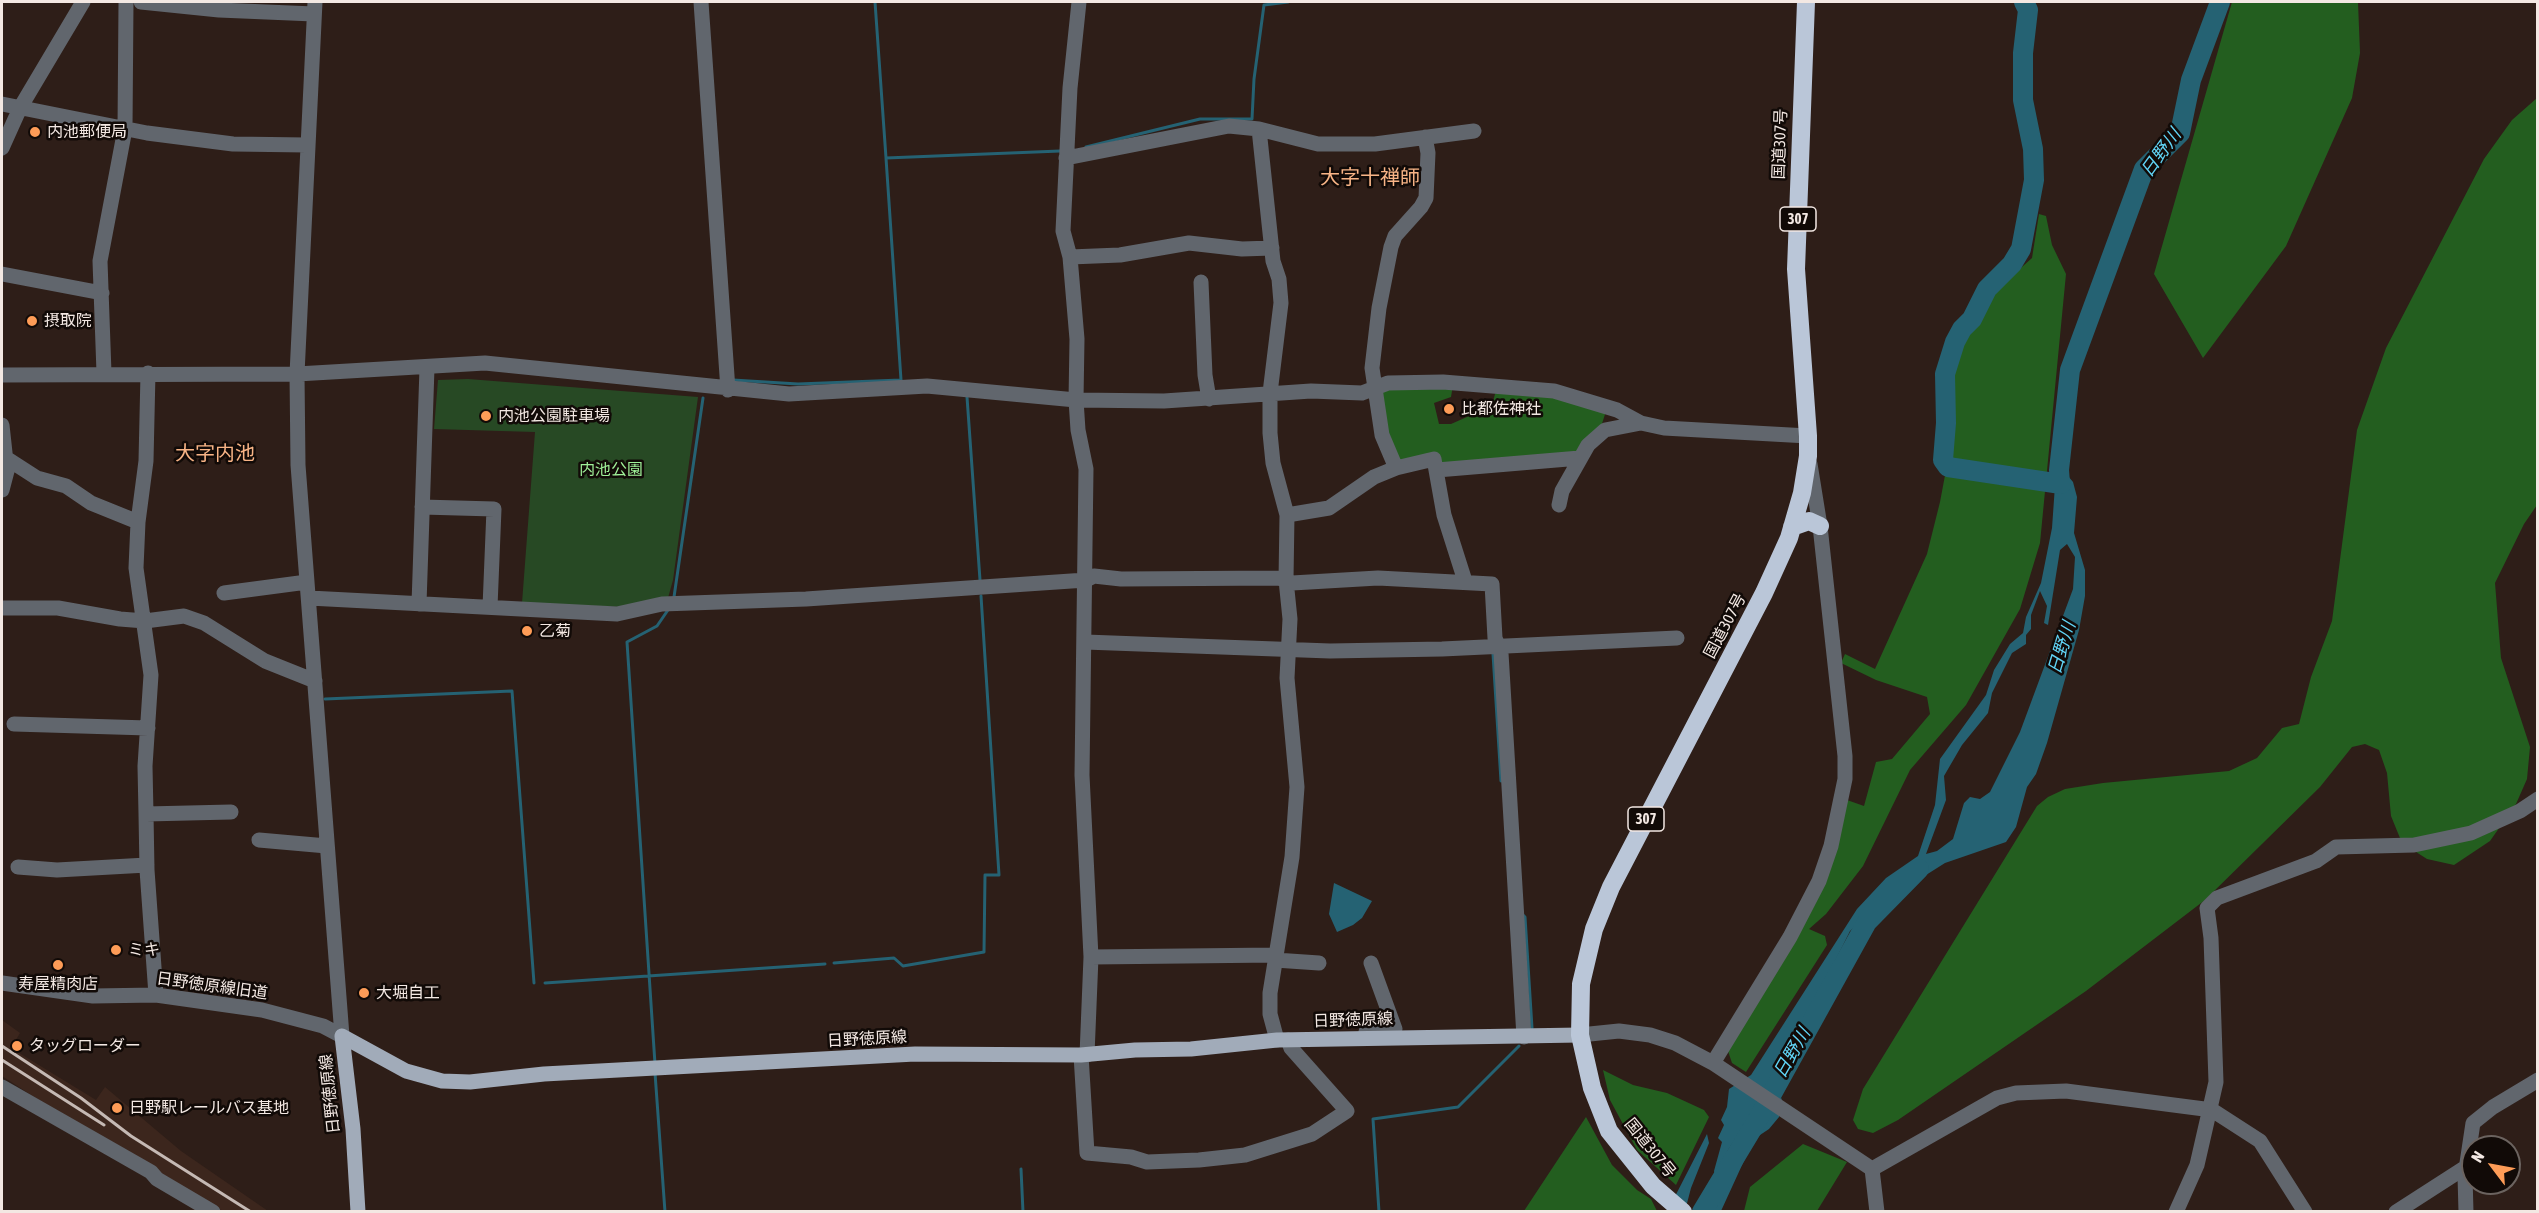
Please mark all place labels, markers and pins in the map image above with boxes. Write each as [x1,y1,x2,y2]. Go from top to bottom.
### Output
place label: 内池郵便局 [47,122,127,142]
marker: 内池郵便局 [28,125,42,139]
place label: 摂取院 [44,311,92,331]
marker: 摂取院 [25,314,39,328]
place label: 比都佐神社 [1461,399,1541,419]
marker: 比都佐神社 [1442,402,1456,416]
place label: 内池公園駐車場 [498,406,610,426]
marker: 内池公園駐車場 [479,409,493,423]
place label: 乙菊 [539,621,571,641]
marker: 乙菊 [520,624,534,638]
place label: ミキ [128,940,160,960]
marker: ミキ [109,943,123,957]
marker: 寿屋精肉店 [51,958,65,972]
place label: 寿屋精肉店 [18,974,98,994]
place label: 大堀自工 [376,983,440,1003]
marker: 大堀自工 [357,986,371,1000]
place label: タッグローダー [29,1036,141,1056]
marker: タッグローダー [10,1039,24,1053]
place label: 日野駅レールバス基地 [129,1098,289,1118]
marker: 日野駅レールバス基地 [110,1101,124,1115]

